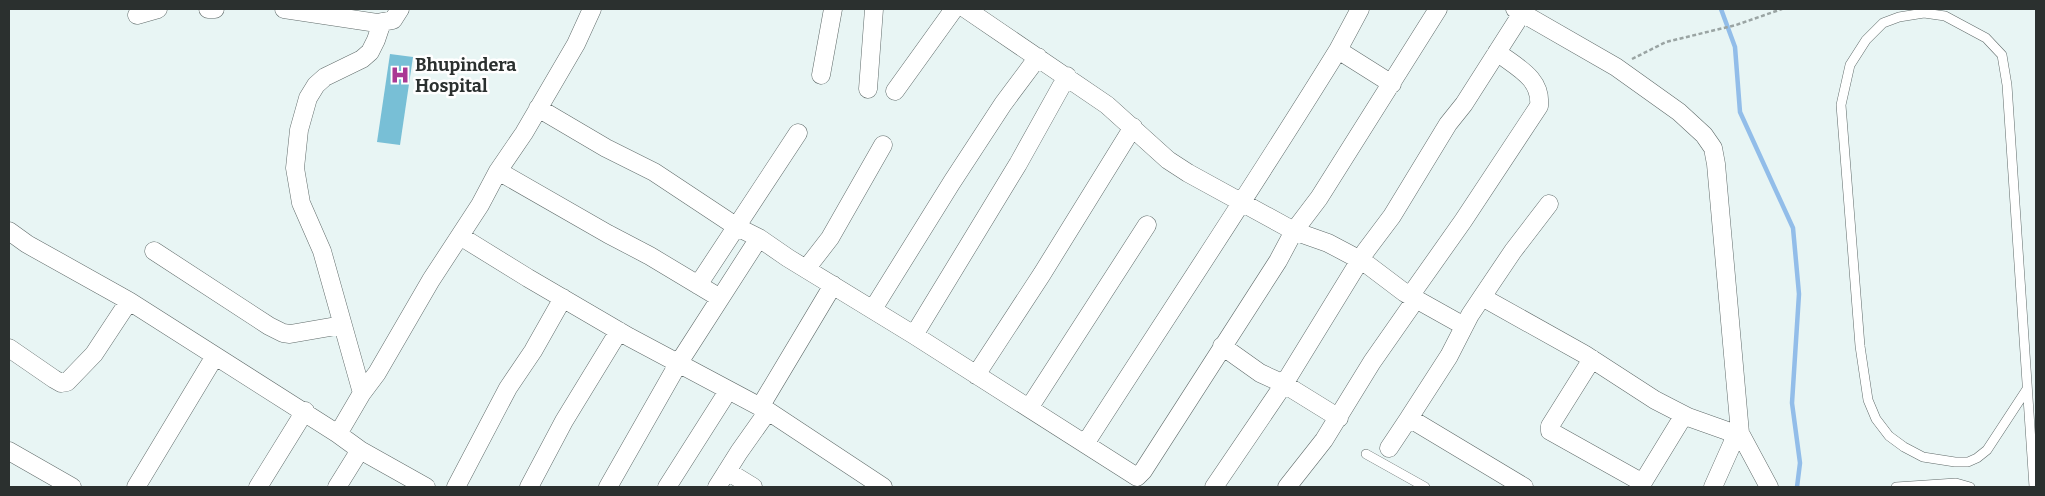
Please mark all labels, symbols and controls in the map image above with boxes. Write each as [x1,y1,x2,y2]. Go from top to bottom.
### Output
place label: Bhupindera Hospital [415,54,516,97]
hospital icon: Bhupindera Hospital [389,64,411,86]

